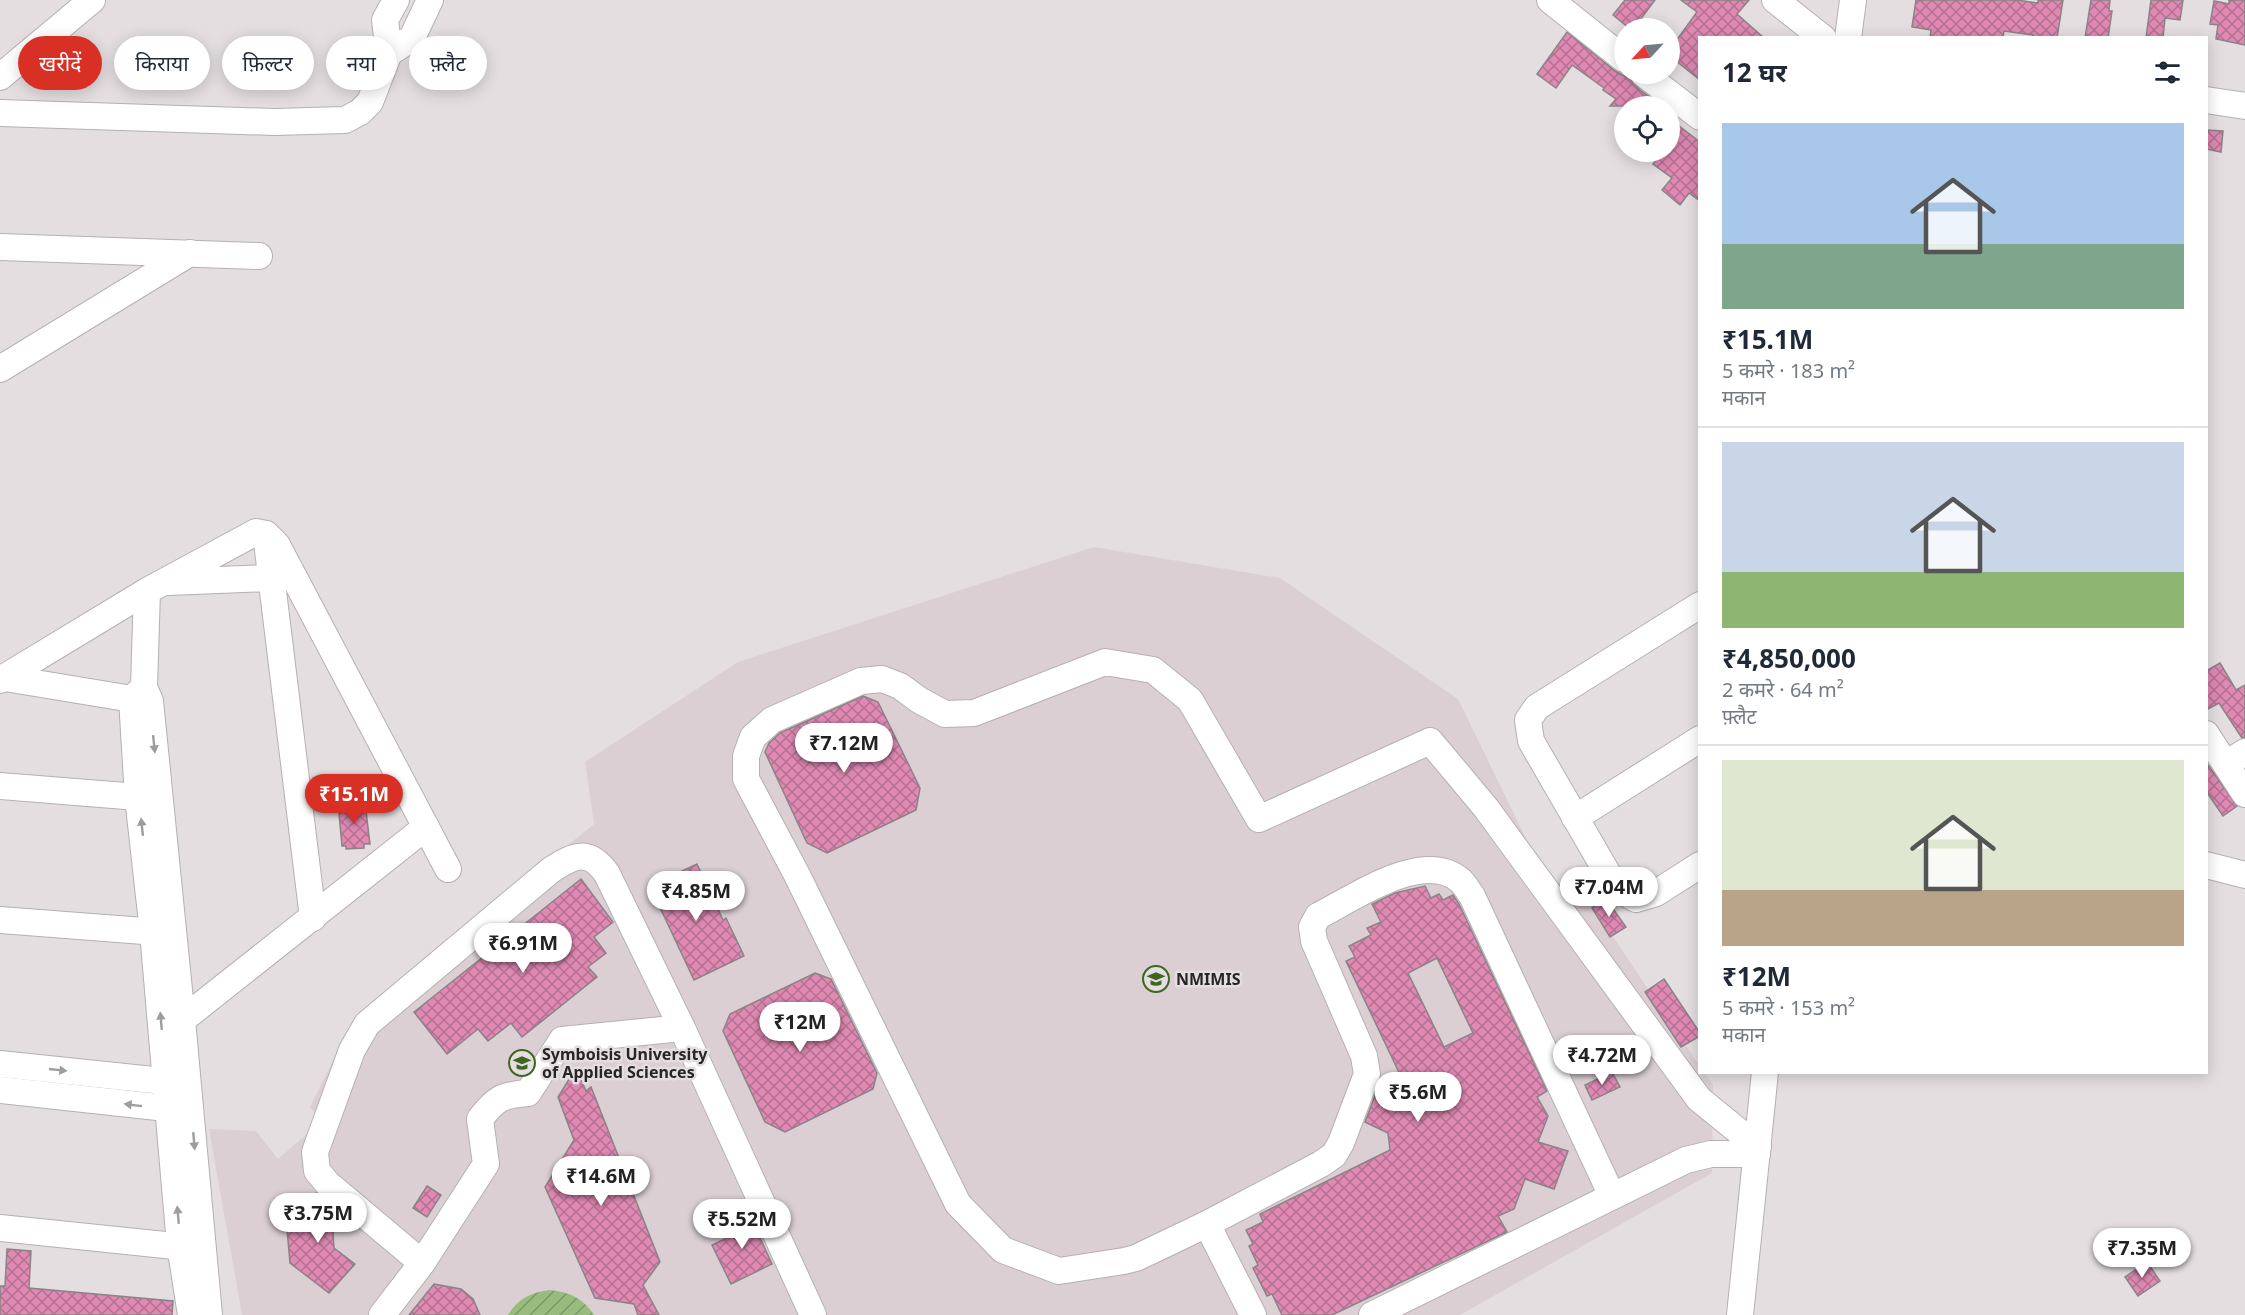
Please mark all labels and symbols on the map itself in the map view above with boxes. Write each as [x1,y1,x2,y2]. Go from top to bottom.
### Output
north arrow [1614,18,1680,84]
pin: ₹7.12M [795,723,893,774]
one-way arrow [149,734,159,753]
pin: ₹15.1M [305,774,403,825]
one-way arrow [137,818,146,837]
pin: ₹7.04M [1560,867,1658,918]
pin: ₹4.85M [647,871,745,922]
pin: ₹6.91M [474,923,572,974]
school or university icon: NMIMIS [1141,964,1171,994]
place label: NMIMIS [1176,968,1241,990]
pin: ₹12M [764,1002,836,1053]
one-way arrow [156,1012,166,1031]
pin: ₹4.72M [1553,1035,1651,1086]
place label: Symboisis University of Applied Sciences [542,1043,708,1083]
school or university icon: Symboisis University of Applied Sciences [507,1048,537,1078]
one-way arrow [49,1065,68,1075]
pin: ₹5.6M [1376,1072,1460,1123]
one-way arrow [123,1101,142,1110]
one-way arrow [189,1131,199,1150]
pin: ₹14.6M [552,1156,650,1207]
pin: ₹3.75M [269,1193,367,1244]
pin: ₹5.52M [693,1199,791,1250]
one-way arrow [173,1206,182,1225]
pin: ₹7.35M [2093,1228,2191,1279]

